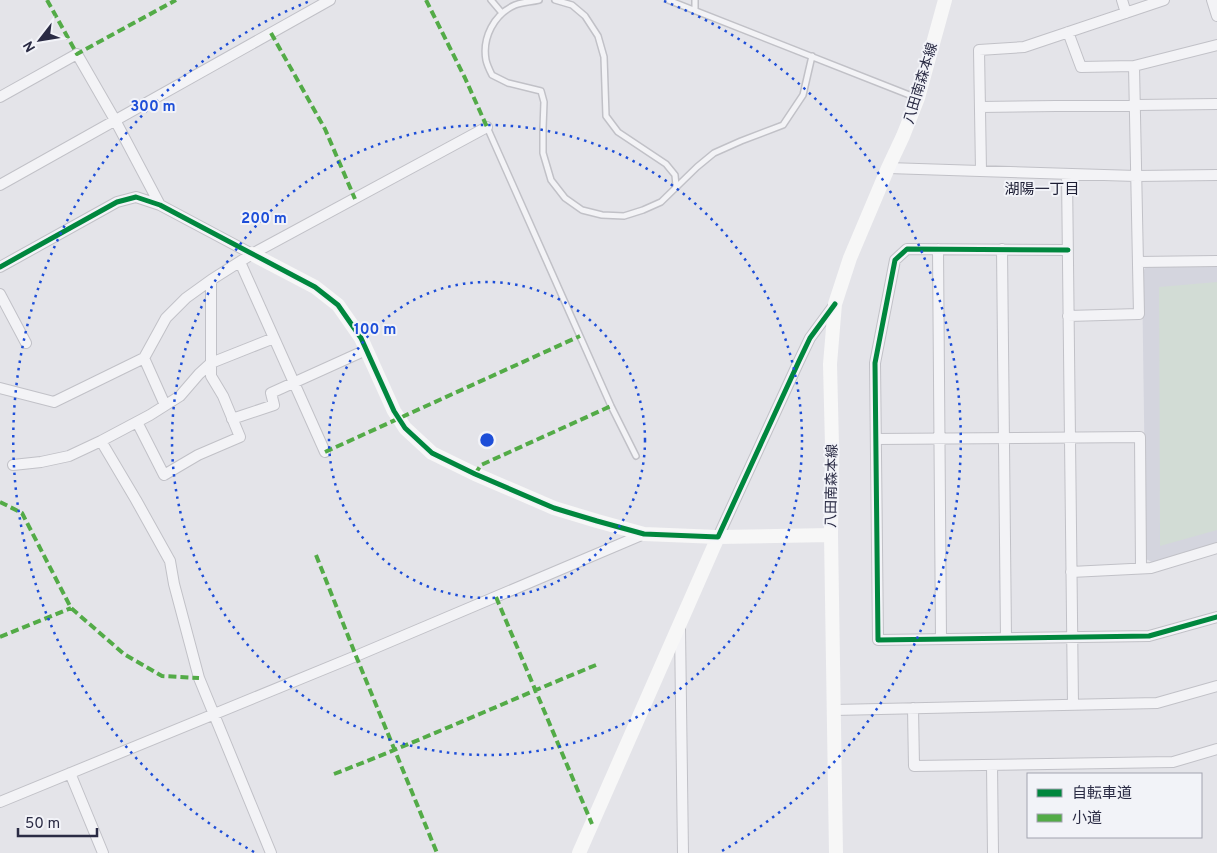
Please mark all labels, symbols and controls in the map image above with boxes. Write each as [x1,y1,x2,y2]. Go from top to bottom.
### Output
north arrow [15,15,65,65]
text: N [20,37,40,55]
street label: 八田南森本線 [901,41,942,126]
text: 300 m [130,98,176,117]
district label: 湖陽一丁目 [1004,181,1080,200]
text: 200 m [241,210,287,229]
text: 100 m [354,321,396,340]
centre of rings [478,431,496,449]
street label: 八田南森本線 [823,444,842,528]
legend [1027,773,1202,838]
text: 自転車道 [1072,785,1132,804]
scale bar [18,806,96,838]
text: 小道 [1072,810,1102,829]
text: 50 m [25,815,60,834]

